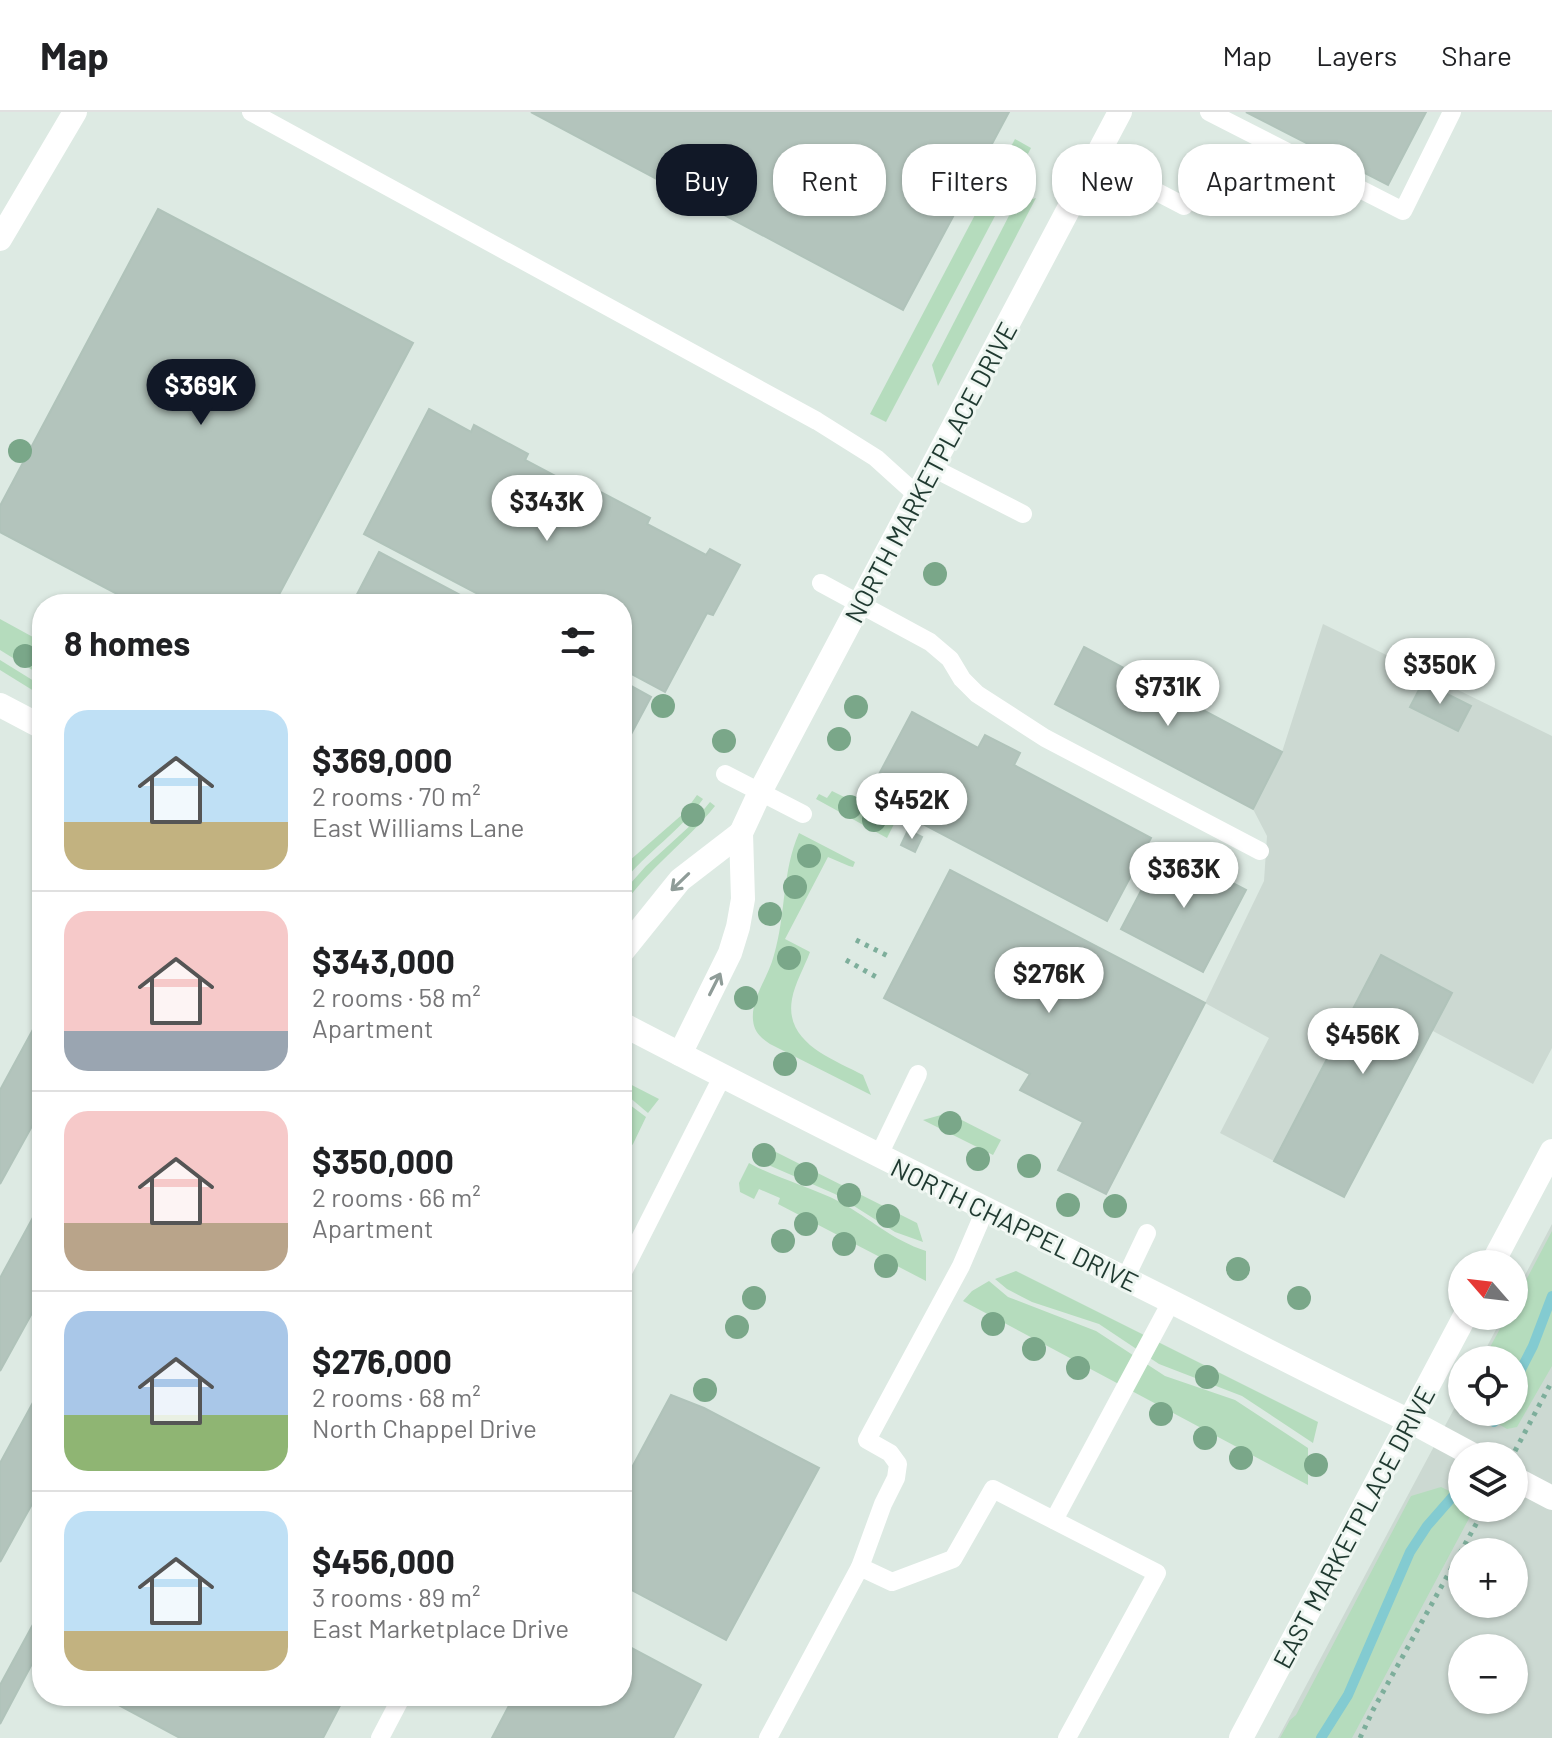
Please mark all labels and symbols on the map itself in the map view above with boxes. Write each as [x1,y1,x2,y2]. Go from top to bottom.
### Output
street label: NORTH MARKETPLACE DRIVE [837,316,1023,628]
pin: $369K [145,359,257,427]
pin: $343K [491,475,603,543]
pin: $350K [1384,638,1496,706]
pin: $731K [1112,660,1224,728]
pin: $452K [856,773,968,841]
pin: $363K [1128,842,1240,910]
one-way arrow [670,872,690,891]
pin: $276K [993,947,1105,1015]
one-way arrow [708,973,723,997]
pin: $456K [1307,1008,1419,1076]
street label: NORTH CHAPPEL DRIVE [886,1151,1144,1297]
north arrow [1448,1250,1528,1330]
street label: EAST MARKETPLACE DRIVE [1265,1381,1441,1673]

